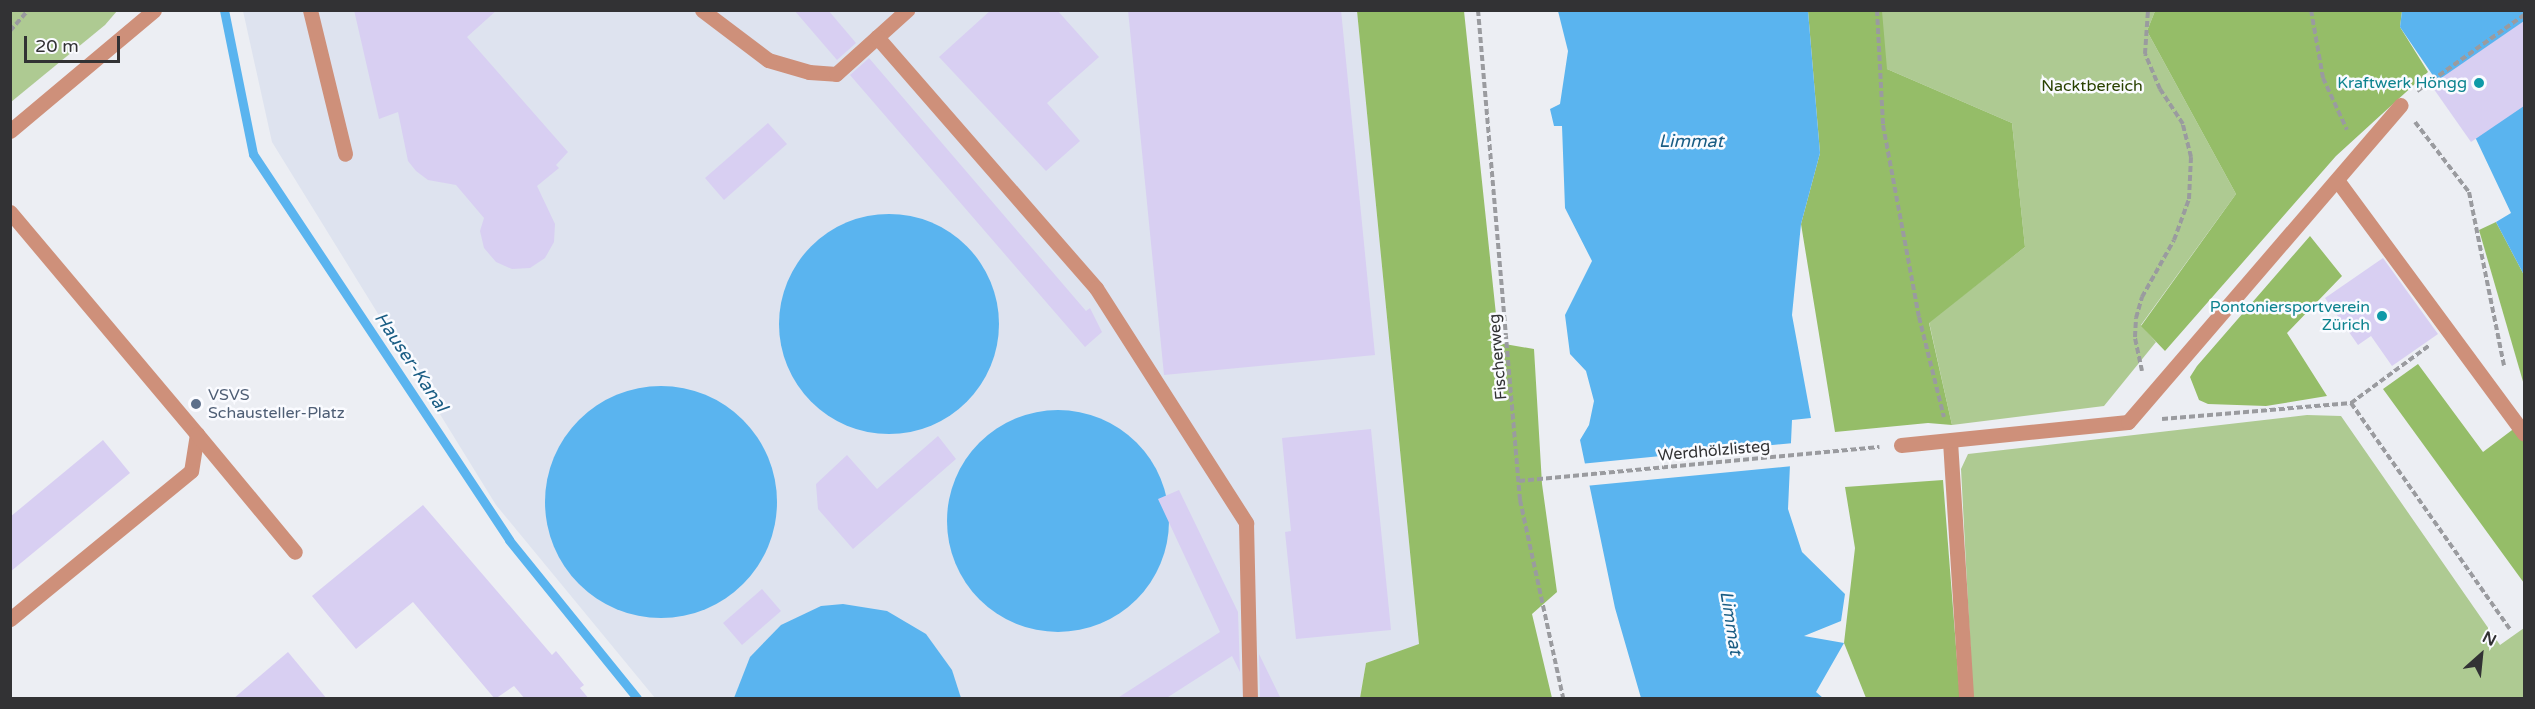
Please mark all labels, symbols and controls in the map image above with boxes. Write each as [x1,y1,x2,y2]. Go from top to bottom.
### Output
scale bar [27,24,123,62]
text: 20 m [35,35,79,57]
place label: Kraftwerk Höngg [2337,73,2467,93]
park label: Nacktbereich [2041,76,2143,96]
marker: Kraftwerk Höngg [2472,76,2486,90]
water label: Limmat [1659,130,1723,152]
place label: Pontoniersportverein Zürich [2210,297,2370,335]
water label: Hauser-Kanal [370,308,452,416]
marker: Pontoniersportverein Zürich [2375,309,2389,323]
street label: Fischerweg [1485,313,1511,401]
place label: VSVS Schausteller-Platz [208,385,345,423]
marker: VSVS Schausteller-Platz [189,397,203,411]
street label: Werdhölzlisteg [1657,437,1771,465]
water label: Limmat [1715,589,1747,657]
north arrow [2451,625,2511,685]
text: N [2479,627,2499,651]

